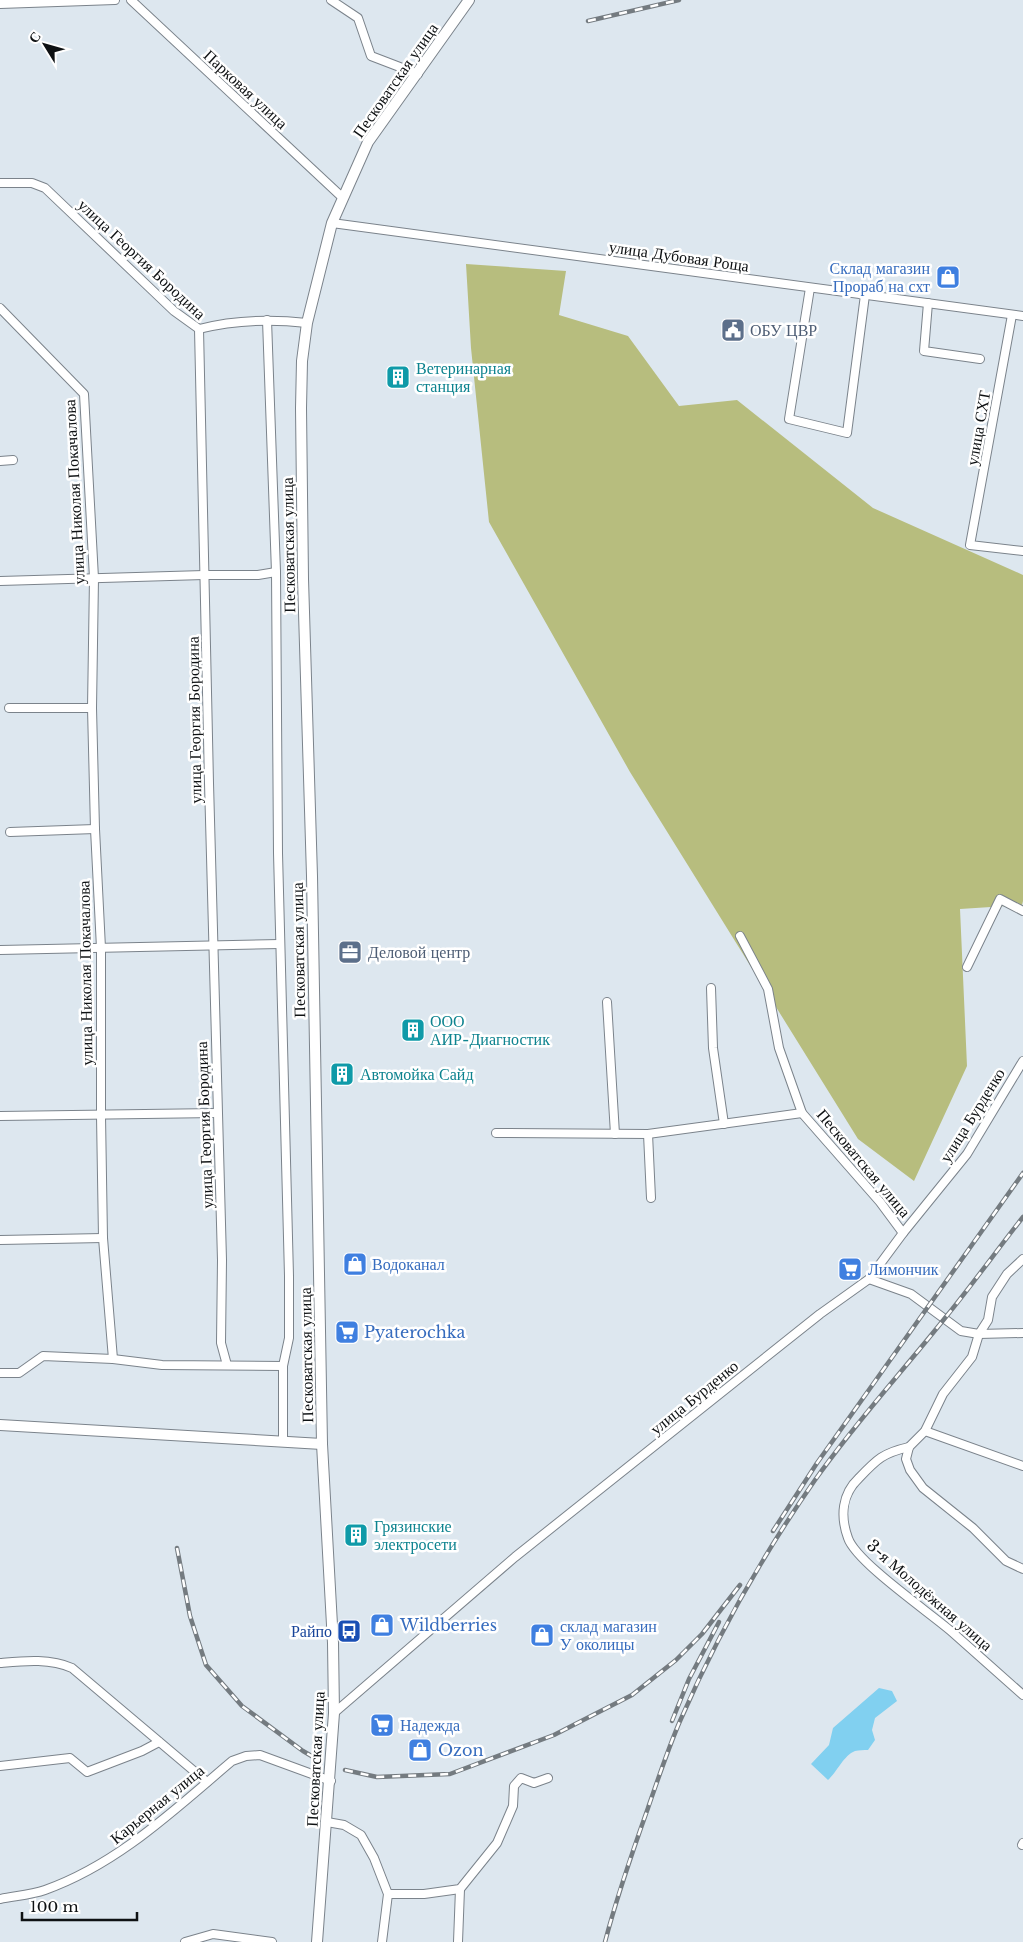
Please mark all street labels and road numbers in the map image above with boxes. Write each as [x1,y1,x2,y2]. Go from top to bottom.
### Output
street label: Песковатская улица [348,19,442,141]
street label: Парковая улица [200,45,292,133]
street label: улица Георгия Бородина [74,195,210,323]
street label: улица Дубовая Роща [608,236,750,276]
street label: улица СХТ [962,389,994,467]
street label: улица Николая Покачалова [59,399,89,585]
street label: Песковатская улица [277,477,299,613]
street label: улица Георгия Бородина [183,636,205,804]
street label: улица Николая Покачалова [73,880,97,1066]
street label: Песковатская улица [287,882,309,1018]
street label: улица Георгия Бородина [191,1041,217,1209]
street label: улица Бурденко [935,1064,1009,1166]
street label: Песковатская улица [813,1105,915,1221]
street label: Песковатская улица [295,1287,317,1423]
street label: улица Бурденко [646,1355,742,1439]
street label: 3-я Молодёжная улица [863,1535,997,1655]
street label: Песковатская улица [301,1691,329,1827]
street label: Карьерная улица [106,1760,208,1848]

